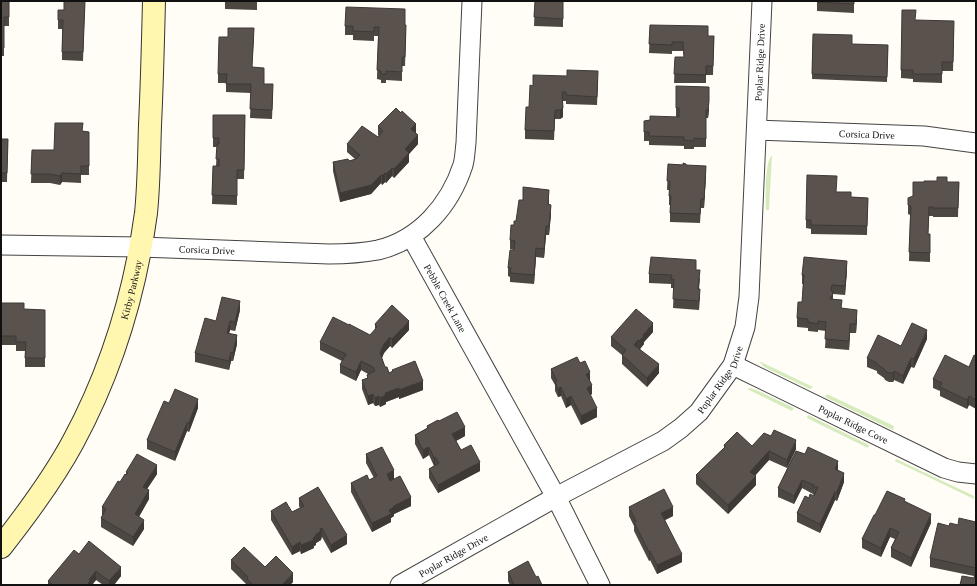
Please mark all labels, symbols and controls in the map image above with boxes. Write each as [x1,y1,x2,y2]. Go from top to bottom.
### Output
street label: Poplar Ridge Drive [752,23,767,102]
street label: Corsica Drive [839,127,896,140]
street label: Corsica Drive [179,243,236,256]
street label: Kirby Parkway [118,259,143,321]
street label: Pebble Creek Lane [422,262,469,335]
street label: Poplar Ridge Drive [694,344,744,415]
street label: Poplar Ridge Cove [817,402,891,446]
street label: Poplar Ridge Drive [417,531,490,579]

